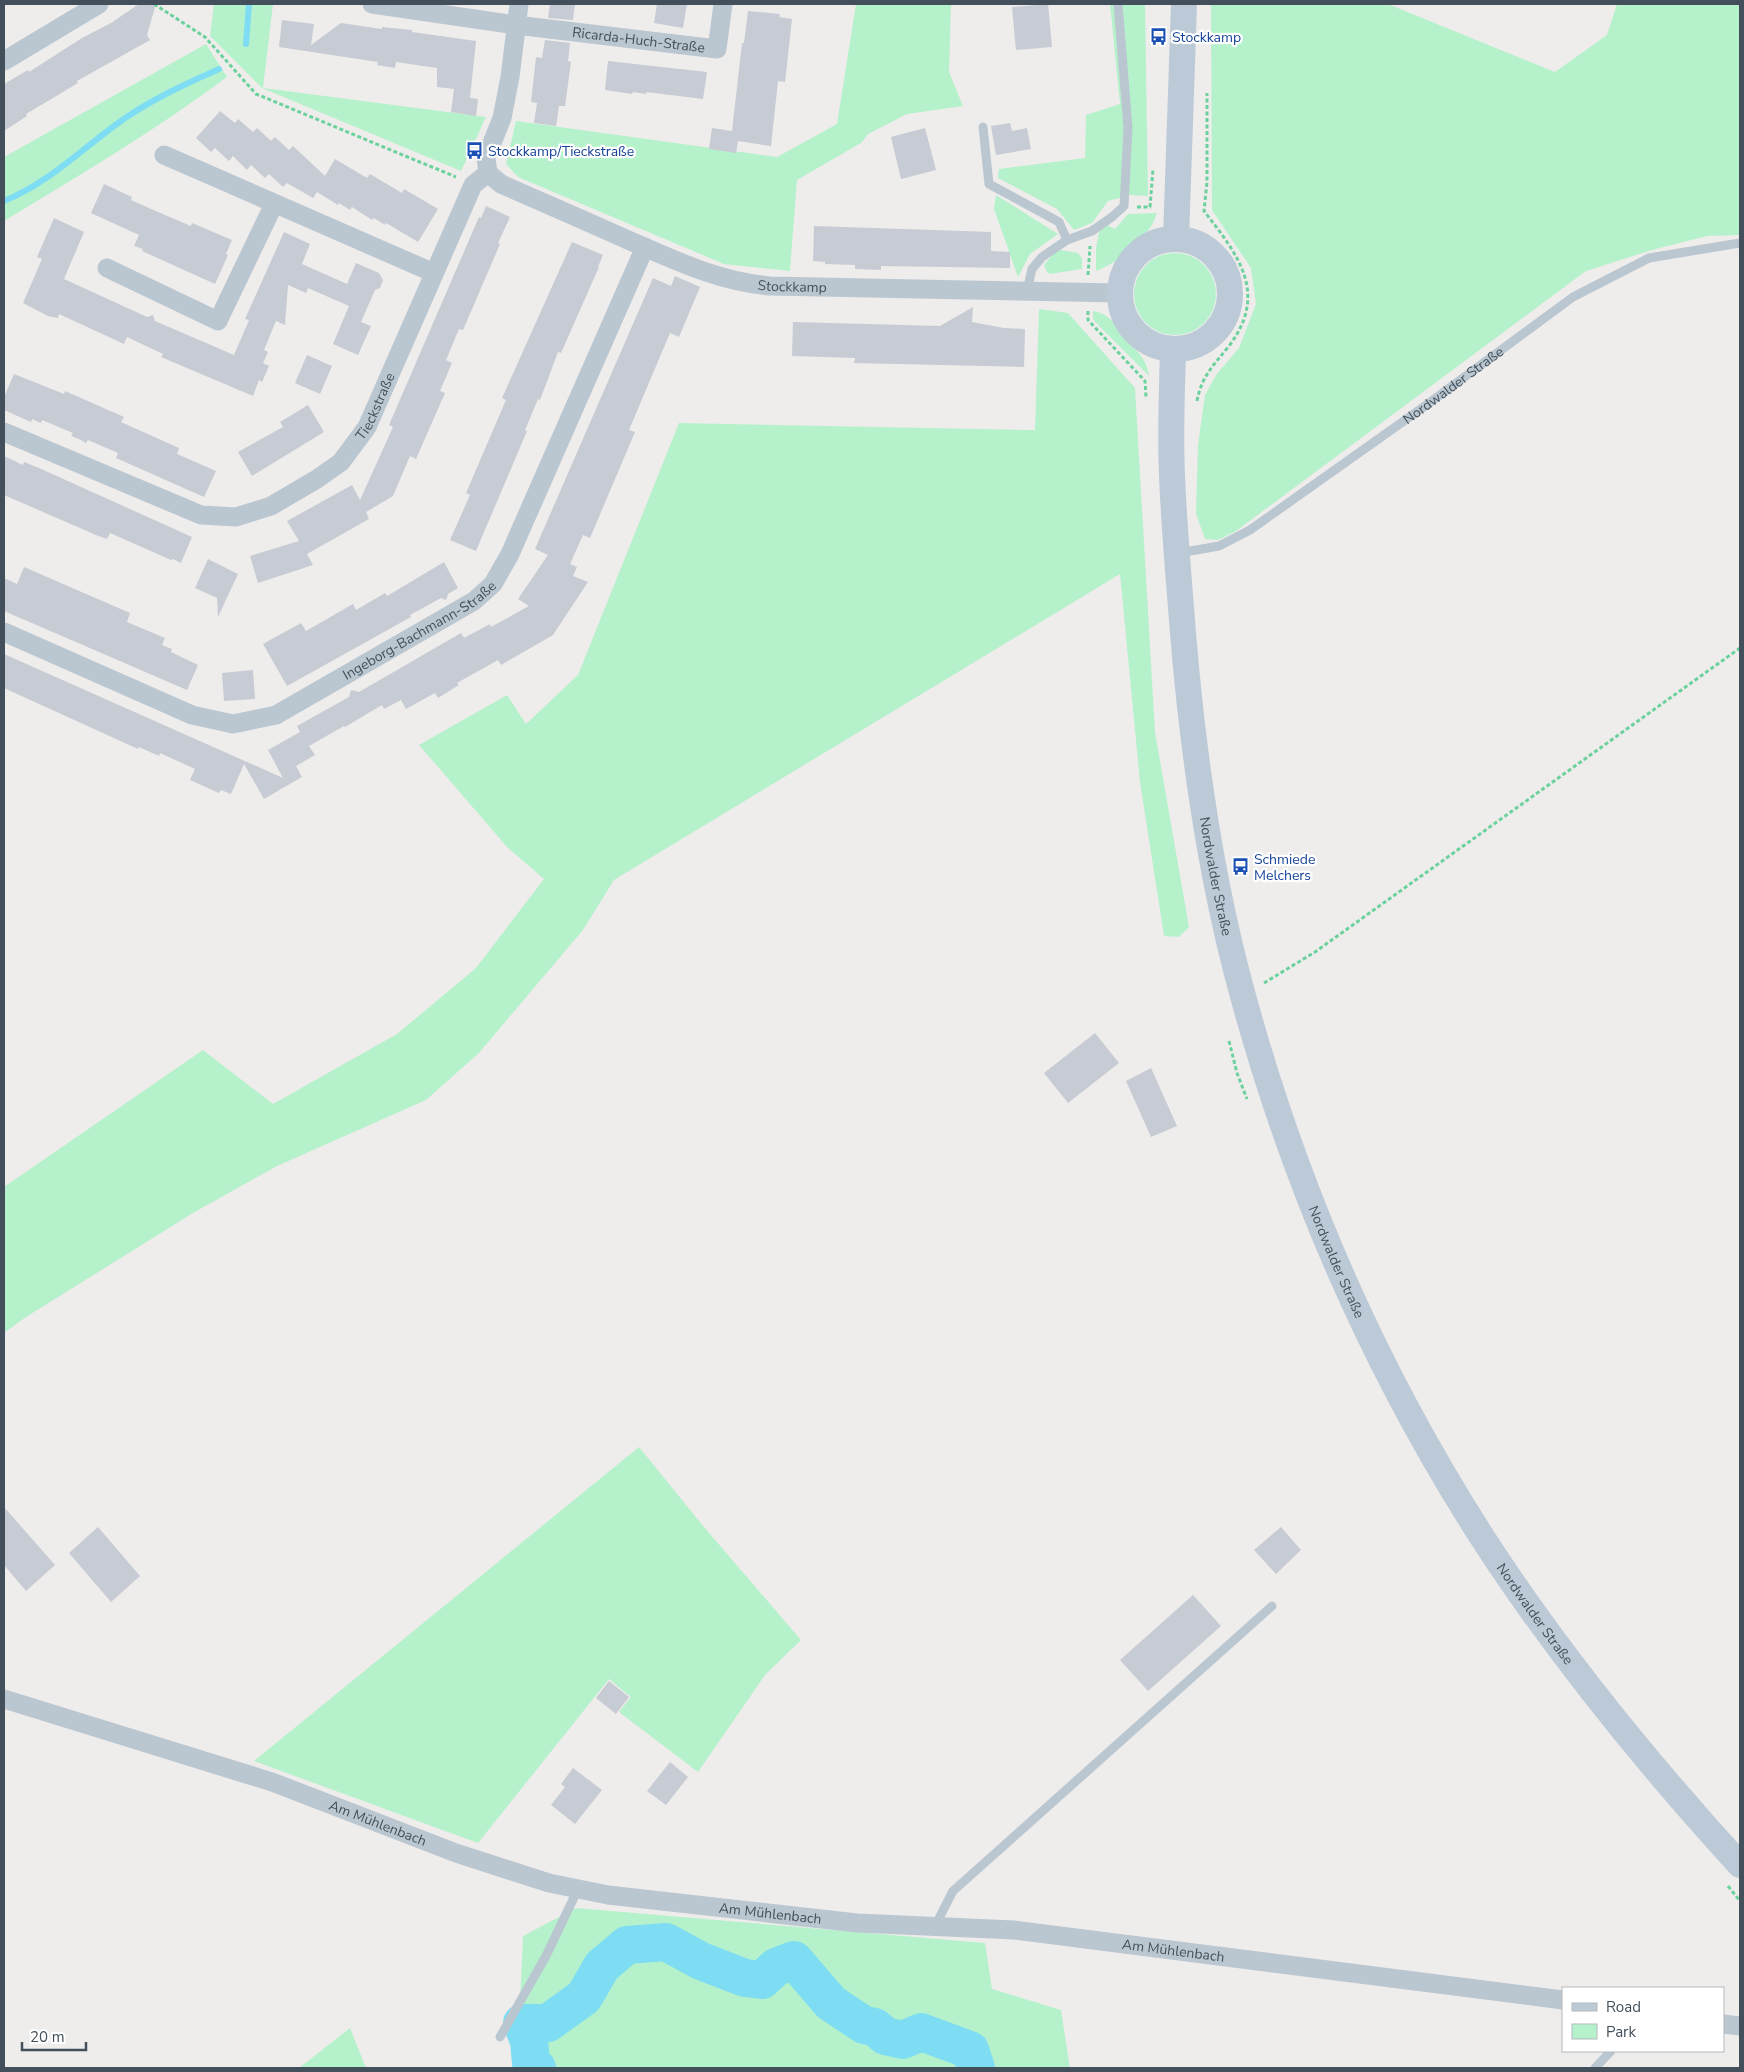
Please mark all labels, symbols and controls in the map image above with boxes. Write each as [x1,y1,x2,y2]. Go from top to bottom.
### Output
street label: Ricarda-Huch-Straße [571,23,706,57]
bus stop icon: Stockkamp [1148,27,1168,47]
place label: Stockkamp [1172,28,1241,47]
bus stop icon: Stockkamp/Tieckstraße [464,141,484,161]
place label: Stockkamp/Tieckstraße [488,142,634,161]
street label: Stockkamp [756,276,827,297]
street label: Nordwalder Straße [1399,342,1508,429]
street label: Tieckstraße [351,370,400,444]
street label: Ingeborg-Bachmann-Straße [339,577,500,685]
street label: Nordwalder Straße [1195,816,1236,938]
place label: Schmiede Melchers [1254,850,1315,885]
bus stop icon: Schmiede Melchers [1230,857,1250,877]
street label: Nordwalder Straße [1304,1203,1369,1321]
street label: Nordwalder Straße [1492,1560,1578,1669]
street label: Am Mühlenbach [326,1796,429,1851]
street label: Am Mühlenbach [718,1899,823,1929]
street label: Am Mühlenbach [1121,1935,1226,1967]
legend [1562,1987,1724,2052]
text: Road [1606,1997,1641,2017]
scale bar [22,2020,86,2052]
text: Park [1606,2022,1636,2042]
text: 20 m [30,2027,65,2047]

